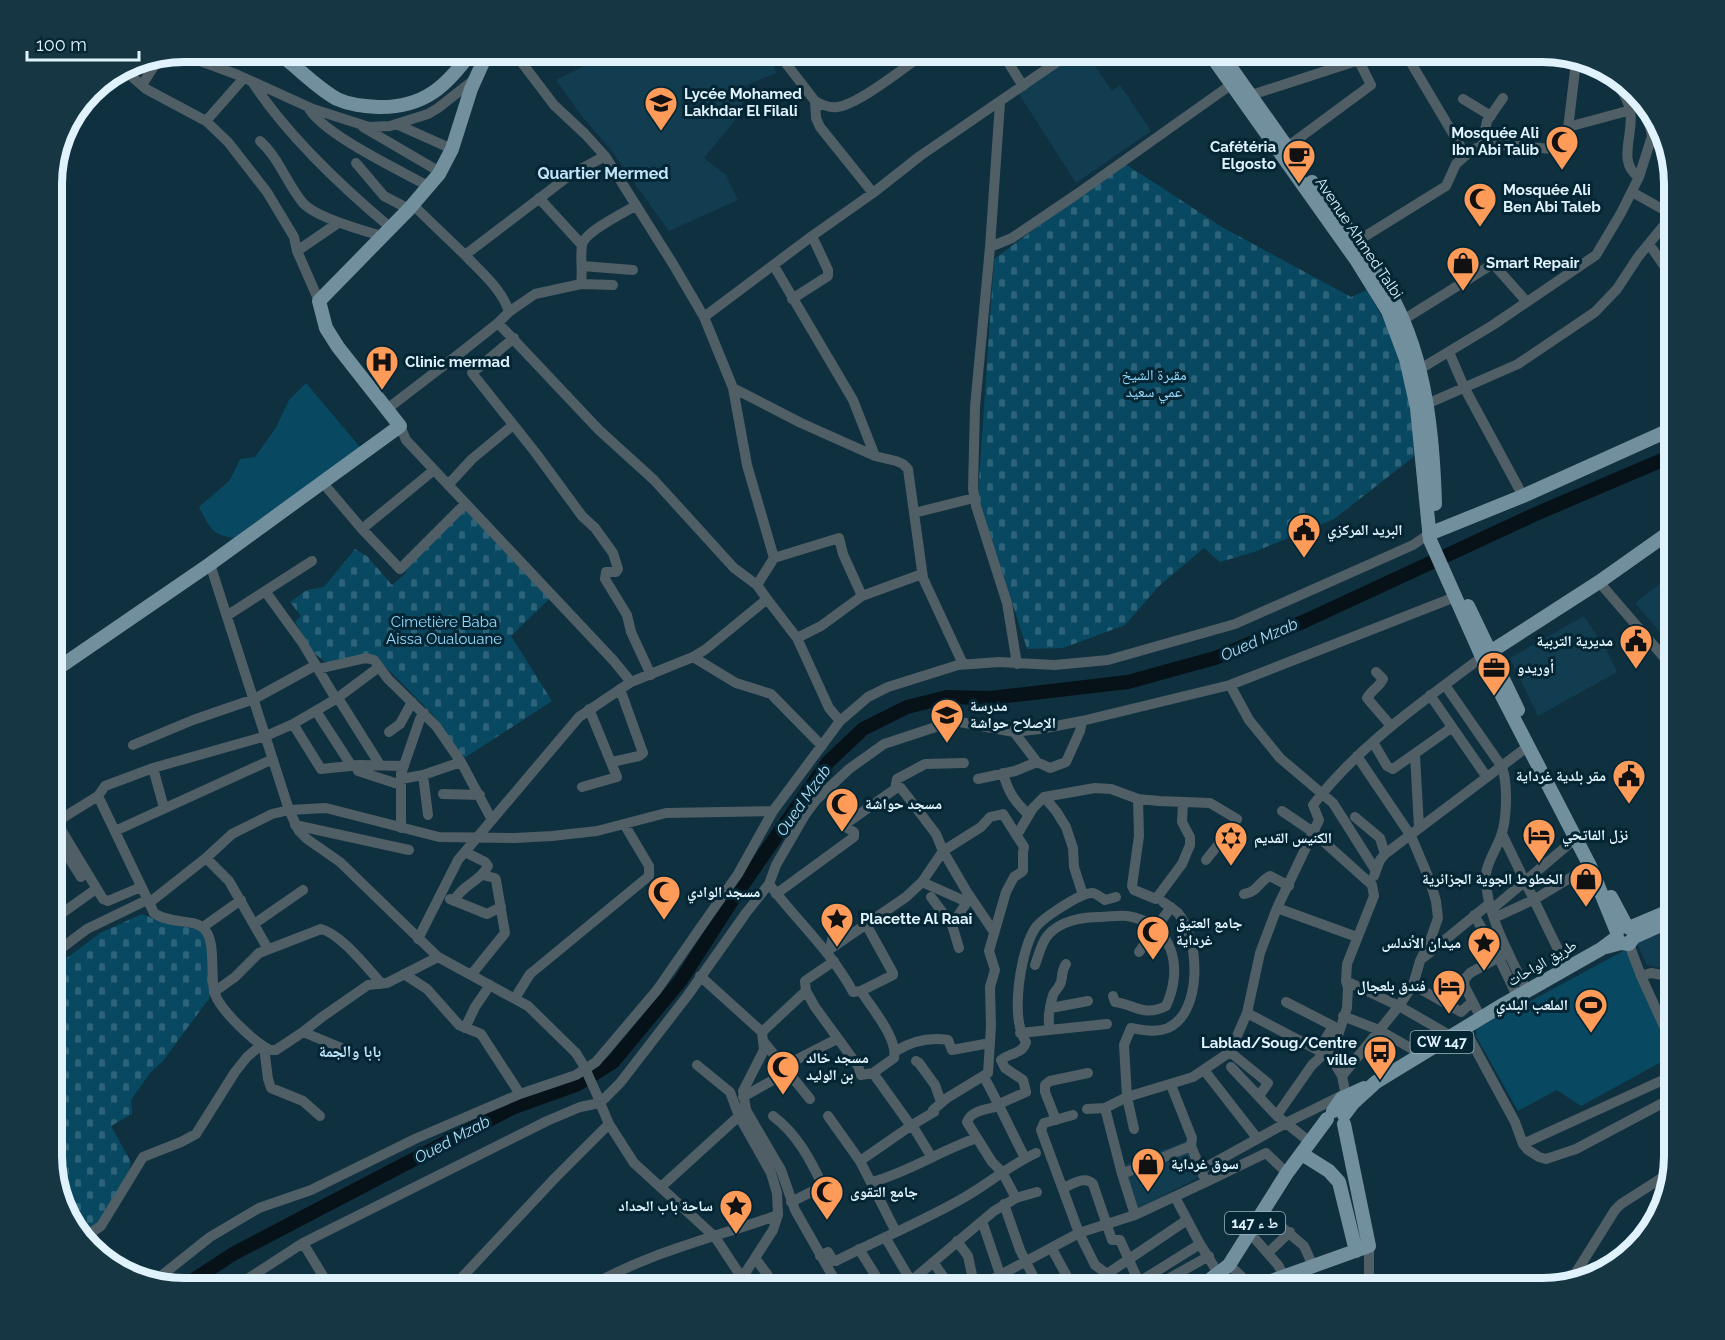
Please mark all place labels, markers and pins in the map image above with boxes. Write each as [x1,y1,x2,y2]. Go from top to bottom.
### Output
school or university icon: Lycée Mohamed Lakhdar El Filali [643,85,679,132]
place label: Lycée Mohamed Lakhdar El Filali [684,85,802,120]
place label: Mosquée Ali Ibn Abi Talib [1451,124,1539,159]
mosque icon: Mosquée Ali Ibn Abi Talib [1544,124,1580,171]
place label: Cafétéria Elgosto [1210,138,1276,173]
cafe icon: Cafétéria Elgosto [1281,138,1317,185]
mosque icon: Mosquée Ali Ben Abi Taleb [1462,181,1498,228]
place label: Mosquée Ali Ben Abi Taleb [1503,181,1601,216]
shop icon: Smart Repair [1445,245,1481,292]
place label: Smart Repair [1486,254,1580,272]
hospital icon: Clinic mermad [364,344,400,391]
place label: Clinic mermad [405,353,510,371]
public building icon: البريد المركزي [1286,512,1322,559]
place label: البريد المركزي [1327,521,1403,542]
public building icon: مديرية التربية [1618,623,1654,670]
place label: مديرية التربية [1536,632,1613,650]
office icon: أوريدو [1476,650,1512,697]
place label: أوريدو [1517,659,1554,677]
school or university icon: مدرسة الإصلاح حواشة [929,697,965,744]
place label: مدرسة الإصلاح حواشة [970,697,1056,732]
public building icon: مقر بلدية غرداية [1611,758,1647,805]
place label: مقر بلدية غرداية [1516,767,1606,785]
mosque icon: مسجد حواشة [824,786,860,833]
place label: مسجد حواشة [865,795,942,813]
hotel icon: نزل الفاتحي [1521,817,1557,864]
synagogue icon: الكنيس القديم [1213,820,1249,867]
place label: نزل الفاتحي [1562,826,1628,847]
place label: الكنيس القديم [1254,829,1332,848]
shop icon: الخطوط الجوية الجزائرية [1568,861,1604,908]
place label: الخطوط الجوية الجزائرية [1422,870,1563,888]
mosque icon: مسجد الوادي [646,874,682,921]
place label: مسجد الوادي [687,883,760,904]
place icon: Placette Al Raai [819,901,855,948]
place label: Placette Al Raai [860,910,972,928]
mosque icon: جامع العتيق غرداية [1135,914,1171,961]
place label: جامع العتيق غرداية [1176,914,1243,949]
place icon: ميدان الأندلس [1466,925,1502,972]
place label: ميدان الأندلس [1382,934,1461,952]
hotel icon: فندق بلعجال [1431,968,1467,1015]
place label: فندق بلعجال [1357,977,1426,995]
sports icon: الملعب البلدي [1573,987,1609,1034]
place label: الملعب البلدي [1496,996,1568,1017]
place label: Lablad/Soug/Centre ville [1201,1034,1357,1069]
bus stop icon: Lablad/Soug/Centre ville [1362,1034,1398,1081]
mosque icon: مسجد خالد بن الوليد [765,1049,801,1096]
place label: مسجد خالد بن الوليد [806,1049,869,1084]
shop icon: سوق غرداية [1130,1146,1166,1193]
place label: سوق غرداية [1171,1155,1239,1173]
mosque icon: جامع التقوى [809,1174,845,1221]
place label: جامع التقوى [850,1183,918,1202]
place icon: ساحة باب الحداد [718,1188,754,1235]
place label: ساحة باب الحداد [618,1197,713,1215]

